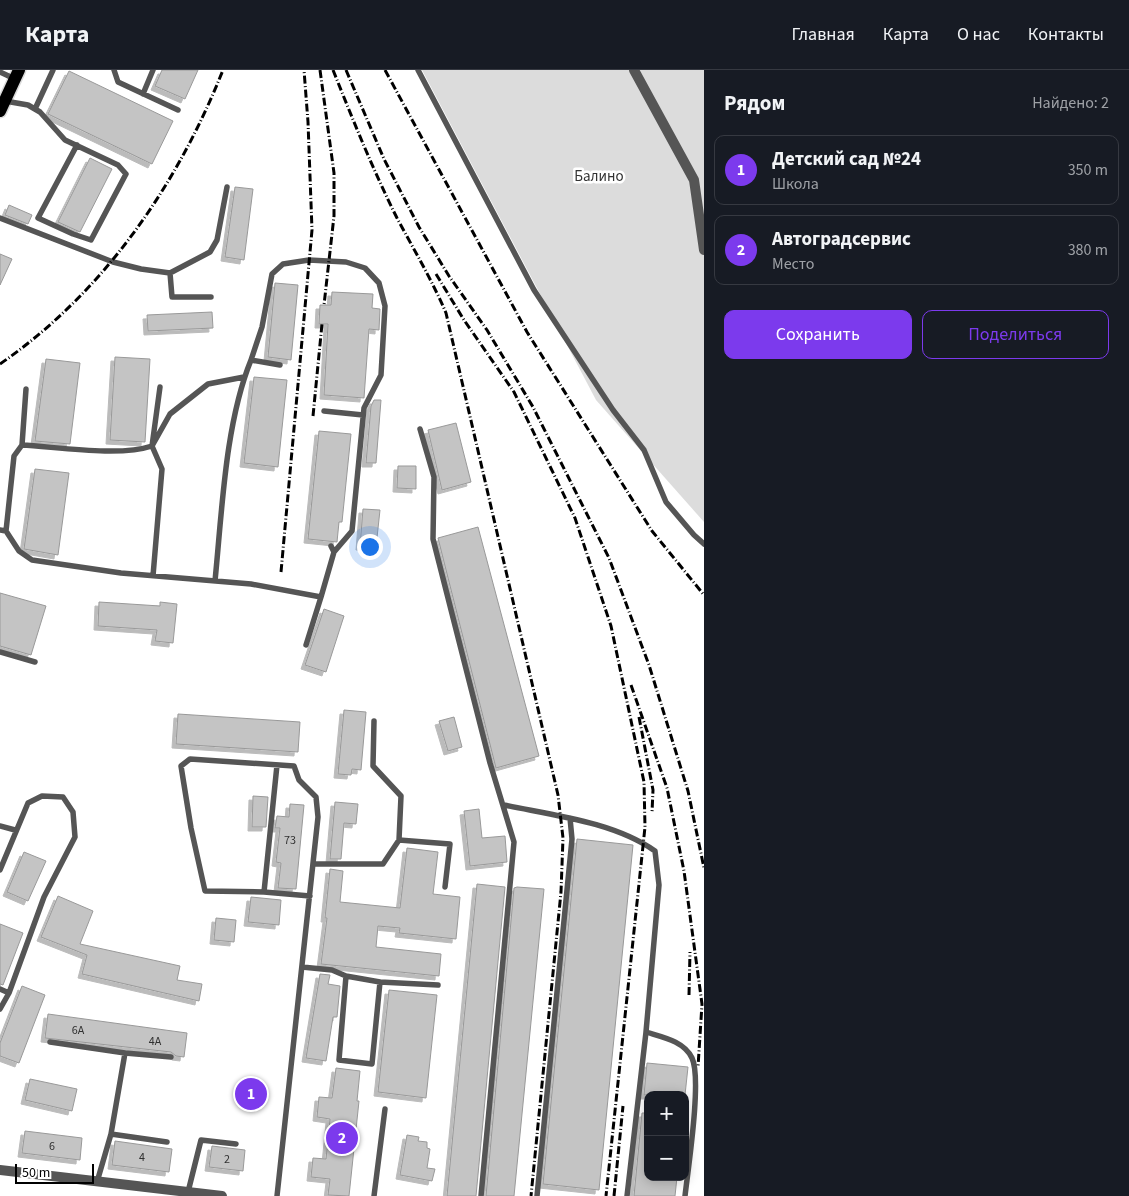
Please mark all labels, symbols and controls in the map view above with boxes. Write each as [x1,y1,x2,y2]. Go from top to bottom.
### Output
text: Карта [25,17,89,52]
text: Главная [792,22,855,47]
text: Карта [883,22,929,47]
text: О нас [957,22,1000,47]
text: Контакты [1028,22,1104,47]
text: Рядом [724,88,785,118]
text: Найдено: 2 [1032,92,1109,114]
text: Детский сад №24 [772,146,921,173]
text: 1 [737,159,745,181]
text: 350 m [1068,159,1108,181]
park label: Балино [574,166,624,187]
text: Школа [772,173,819,195]
text: Автоградсервис [772,226,911,253]
text: 2 [737,239,745,261]
text: 380 m [1068,239,1108,261]
text: Место [772,253,815,275]
button: Сохранить [724,310,912,359]
button: Поделиться [922,310,1109,359]
your location [357,534,383,560]
house number: 73 [284,832,296,849]
house number: 6А [72,1022,85,1039]
house number: 4А [149,1033,162,1050]
pin: 1 [235,1075,267,1113]
map controls [644,1091,689,1181]
button: + [644,1091,689,1136]
pin: 2 [326,1119,358,1157]
button: − [644,1136,689,1181]
house number: 6 [49,1138,55,1155]
house number: 4 [139,1149,145,1166]
house number: 2 [224,1151,230,1168]
scale bar [15,1161,94,1184]
text: 50 m [22,1163,50,1183]

